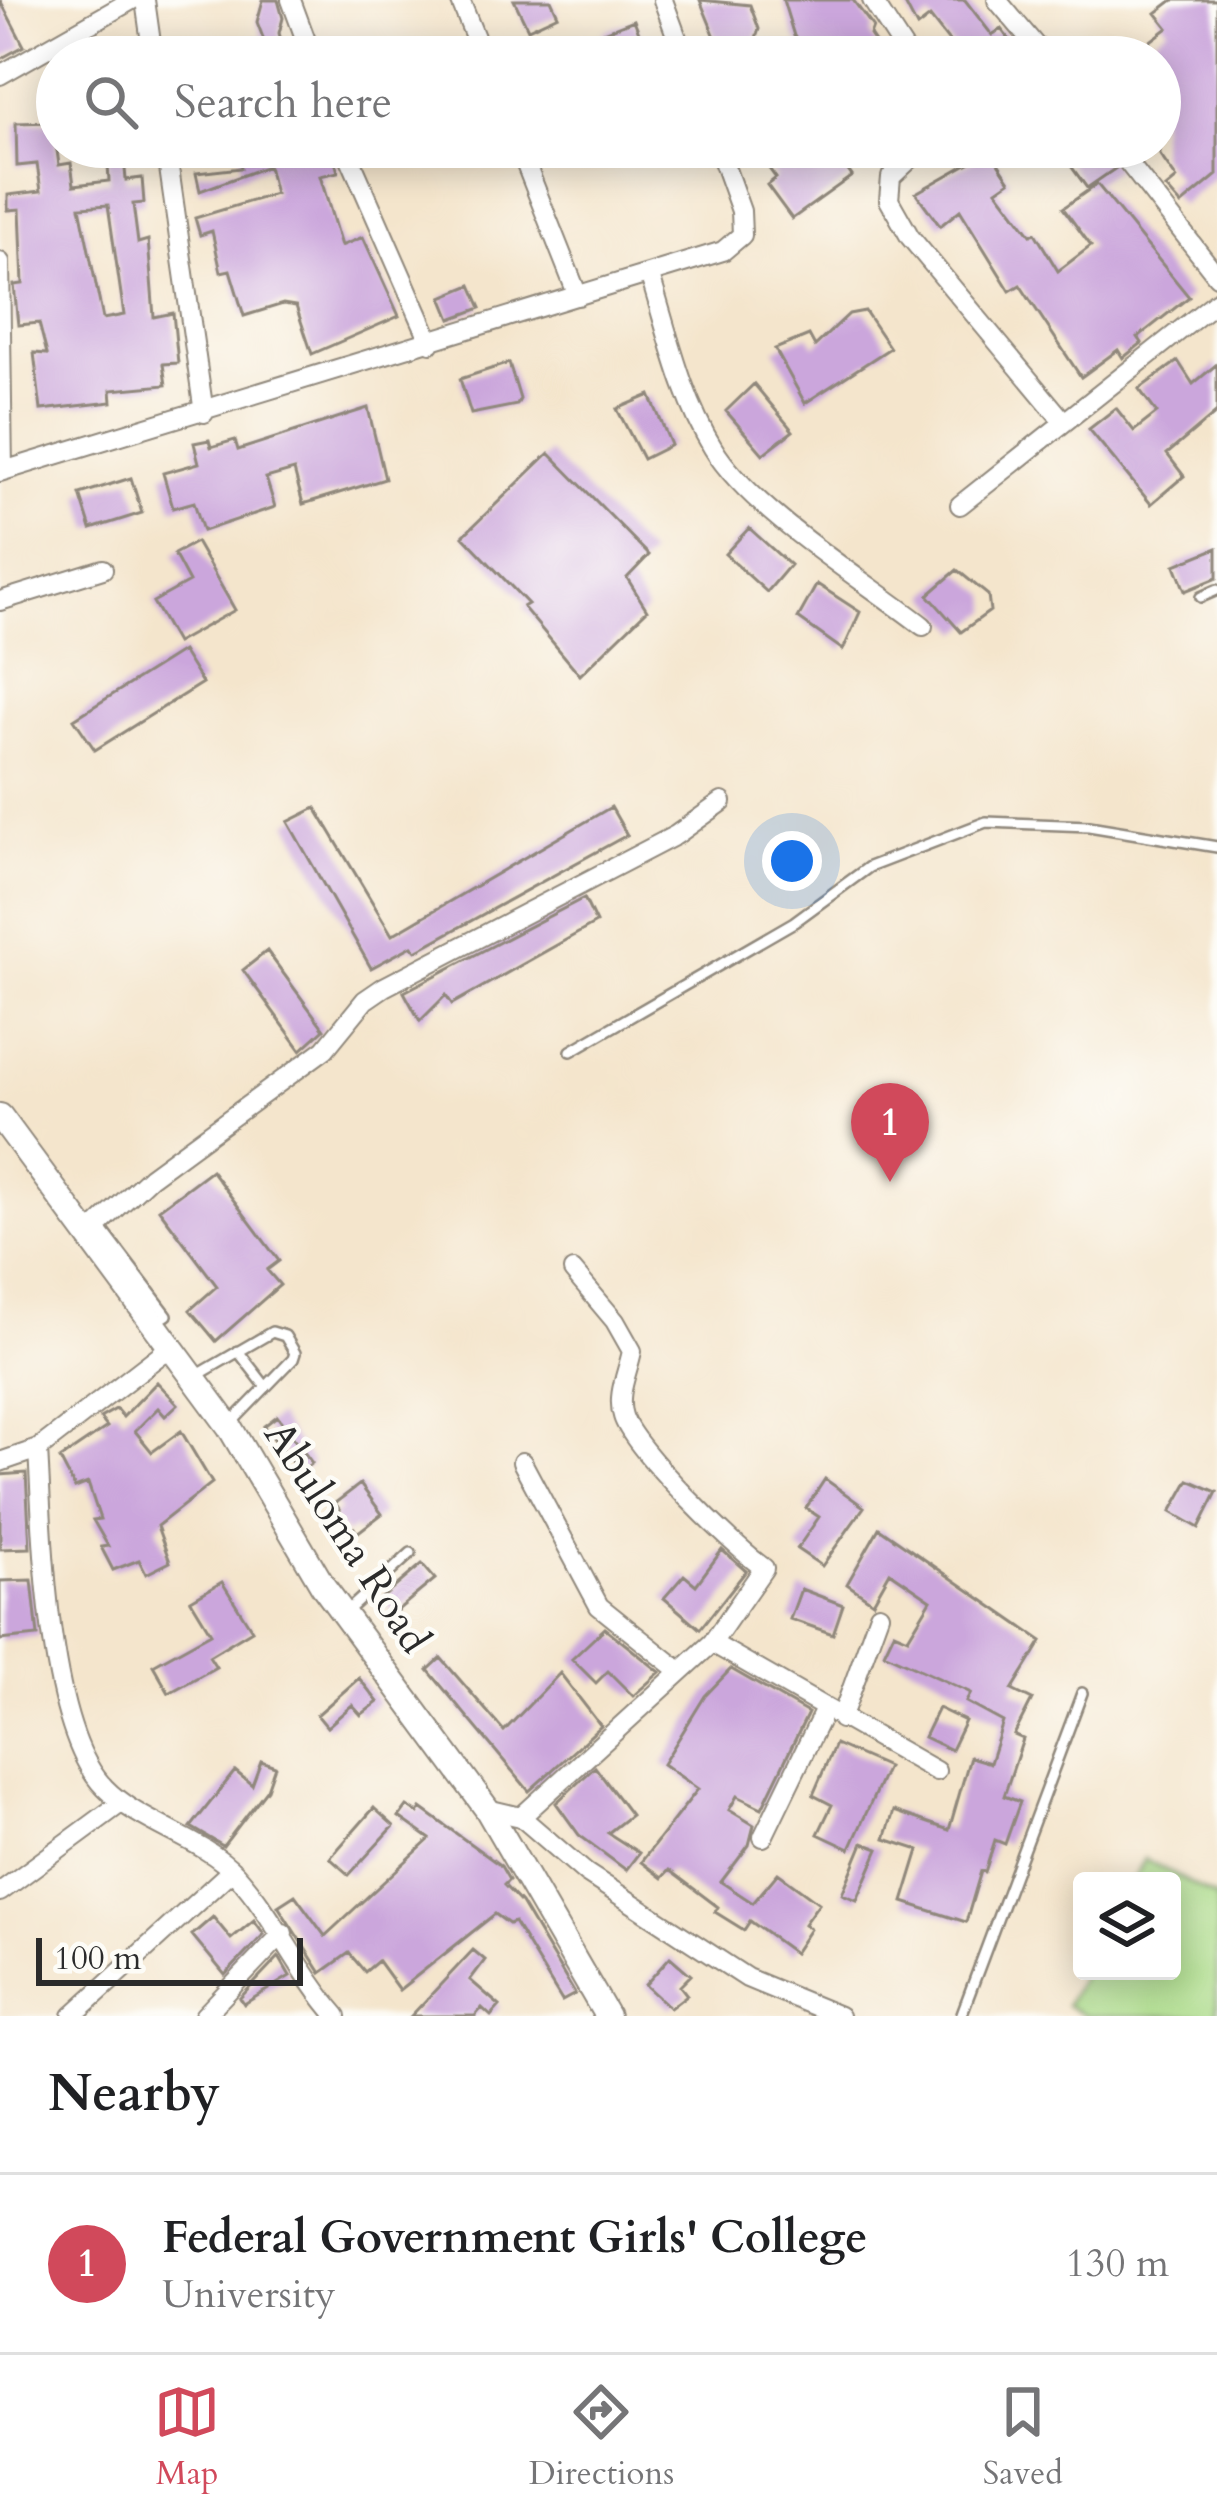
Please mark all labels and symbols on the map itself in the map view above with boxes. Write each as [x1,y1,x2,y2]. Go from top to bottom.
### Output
your location [762,831,822,891]
pin: 1 [851,1083,929,1182]
street label: Abuloma Road [251,1410,443,1664]
scale bar [36,1932,303,1985]

